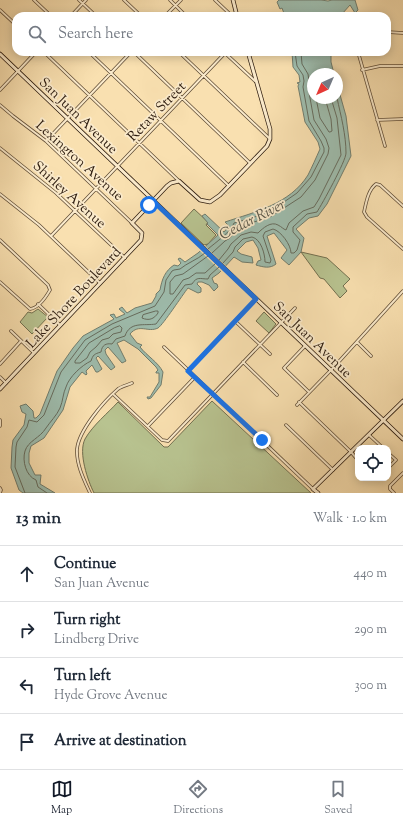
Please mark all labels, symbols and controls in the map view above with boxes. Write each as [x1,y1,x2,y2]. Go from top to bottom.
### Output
search box [12,12,391,56]
icon: search [26,23,48,45]
text: Search here [58,24,133,45]
north arrow [307,68,343,104]
street label: San Juan Avenue [34,74,121,159]
street label: Retaw Street [124,78,191,147]
street label: Lexington Avenue [30,117,127,206]
street label: Shirley Avenue [28,157,110,234]
water label: Cedar River [216,194,290,246]
route start [140,196,158,214]
street label: Lake Shore Boulevard [22,243,127,353]
street label: San Juan Avenue [268,298,355,383]
route end [253,431,271,449]
map controls [355,445,391,481]
button: locate [355,445,391,481]
text: 13 min [16,507,61,531]
text: Walk · 1.0 km [313,510,387,528]
text: Continue [54,554,116,575]
icon: ahead [16,563,38,585]
text: 440 m [354,565,387,583]
text: San Juan Avenue [54,575,149,593]
text: Turn right [54,610,120,631]
icon: right [16,619,38,641]
text: 290 m [354,621,387,639]
text: Lindberg Drive [54,631,139,649]
text: Turn left [54,666,111,687]
icon: left [16,675,38,697]
text: 300 m [355,677,387,695]
text: Hyde Grove Avenue [54,687,167,705]
icon: arrive [16,731,38,753]
text: Arrive at destination [54,731,187,752]
tab: Map [51,778,73,818]
tab: Directions [174,778,223,818]
tab: Saved [324,778,352,818]

